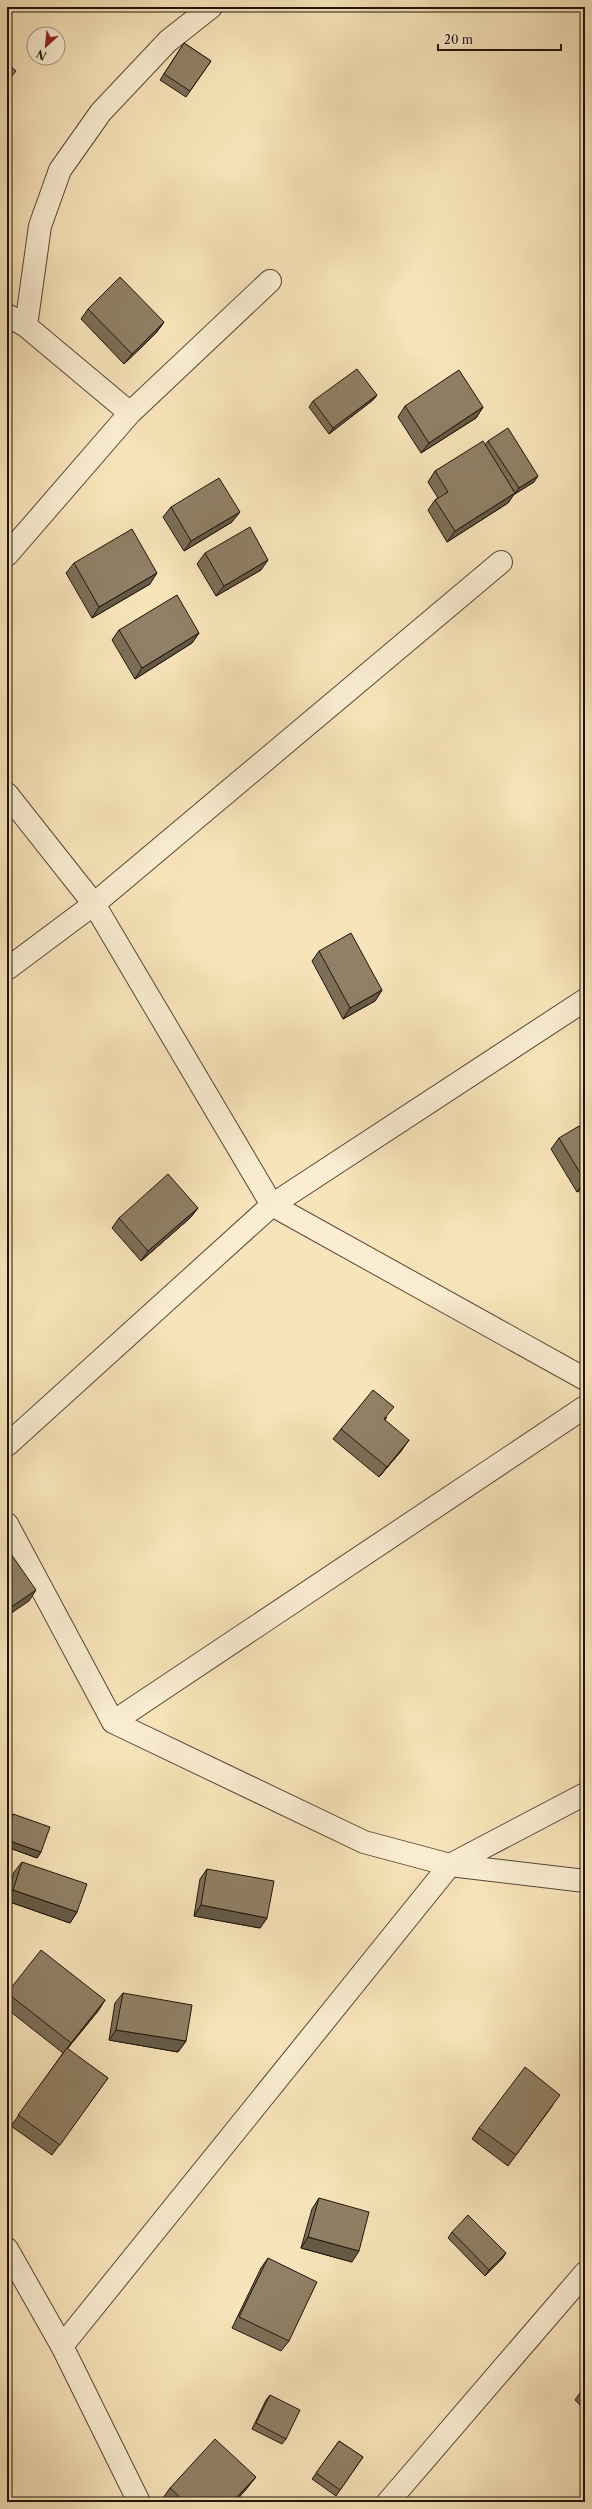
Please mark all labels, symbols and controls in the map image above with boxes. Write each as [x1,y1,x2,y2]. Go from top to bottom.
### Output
north arrow [26,26,66,66]
scale bar [438,26,561,52]
text: 20 m [444,32,473,47]
text: N [34,46,49,63]

